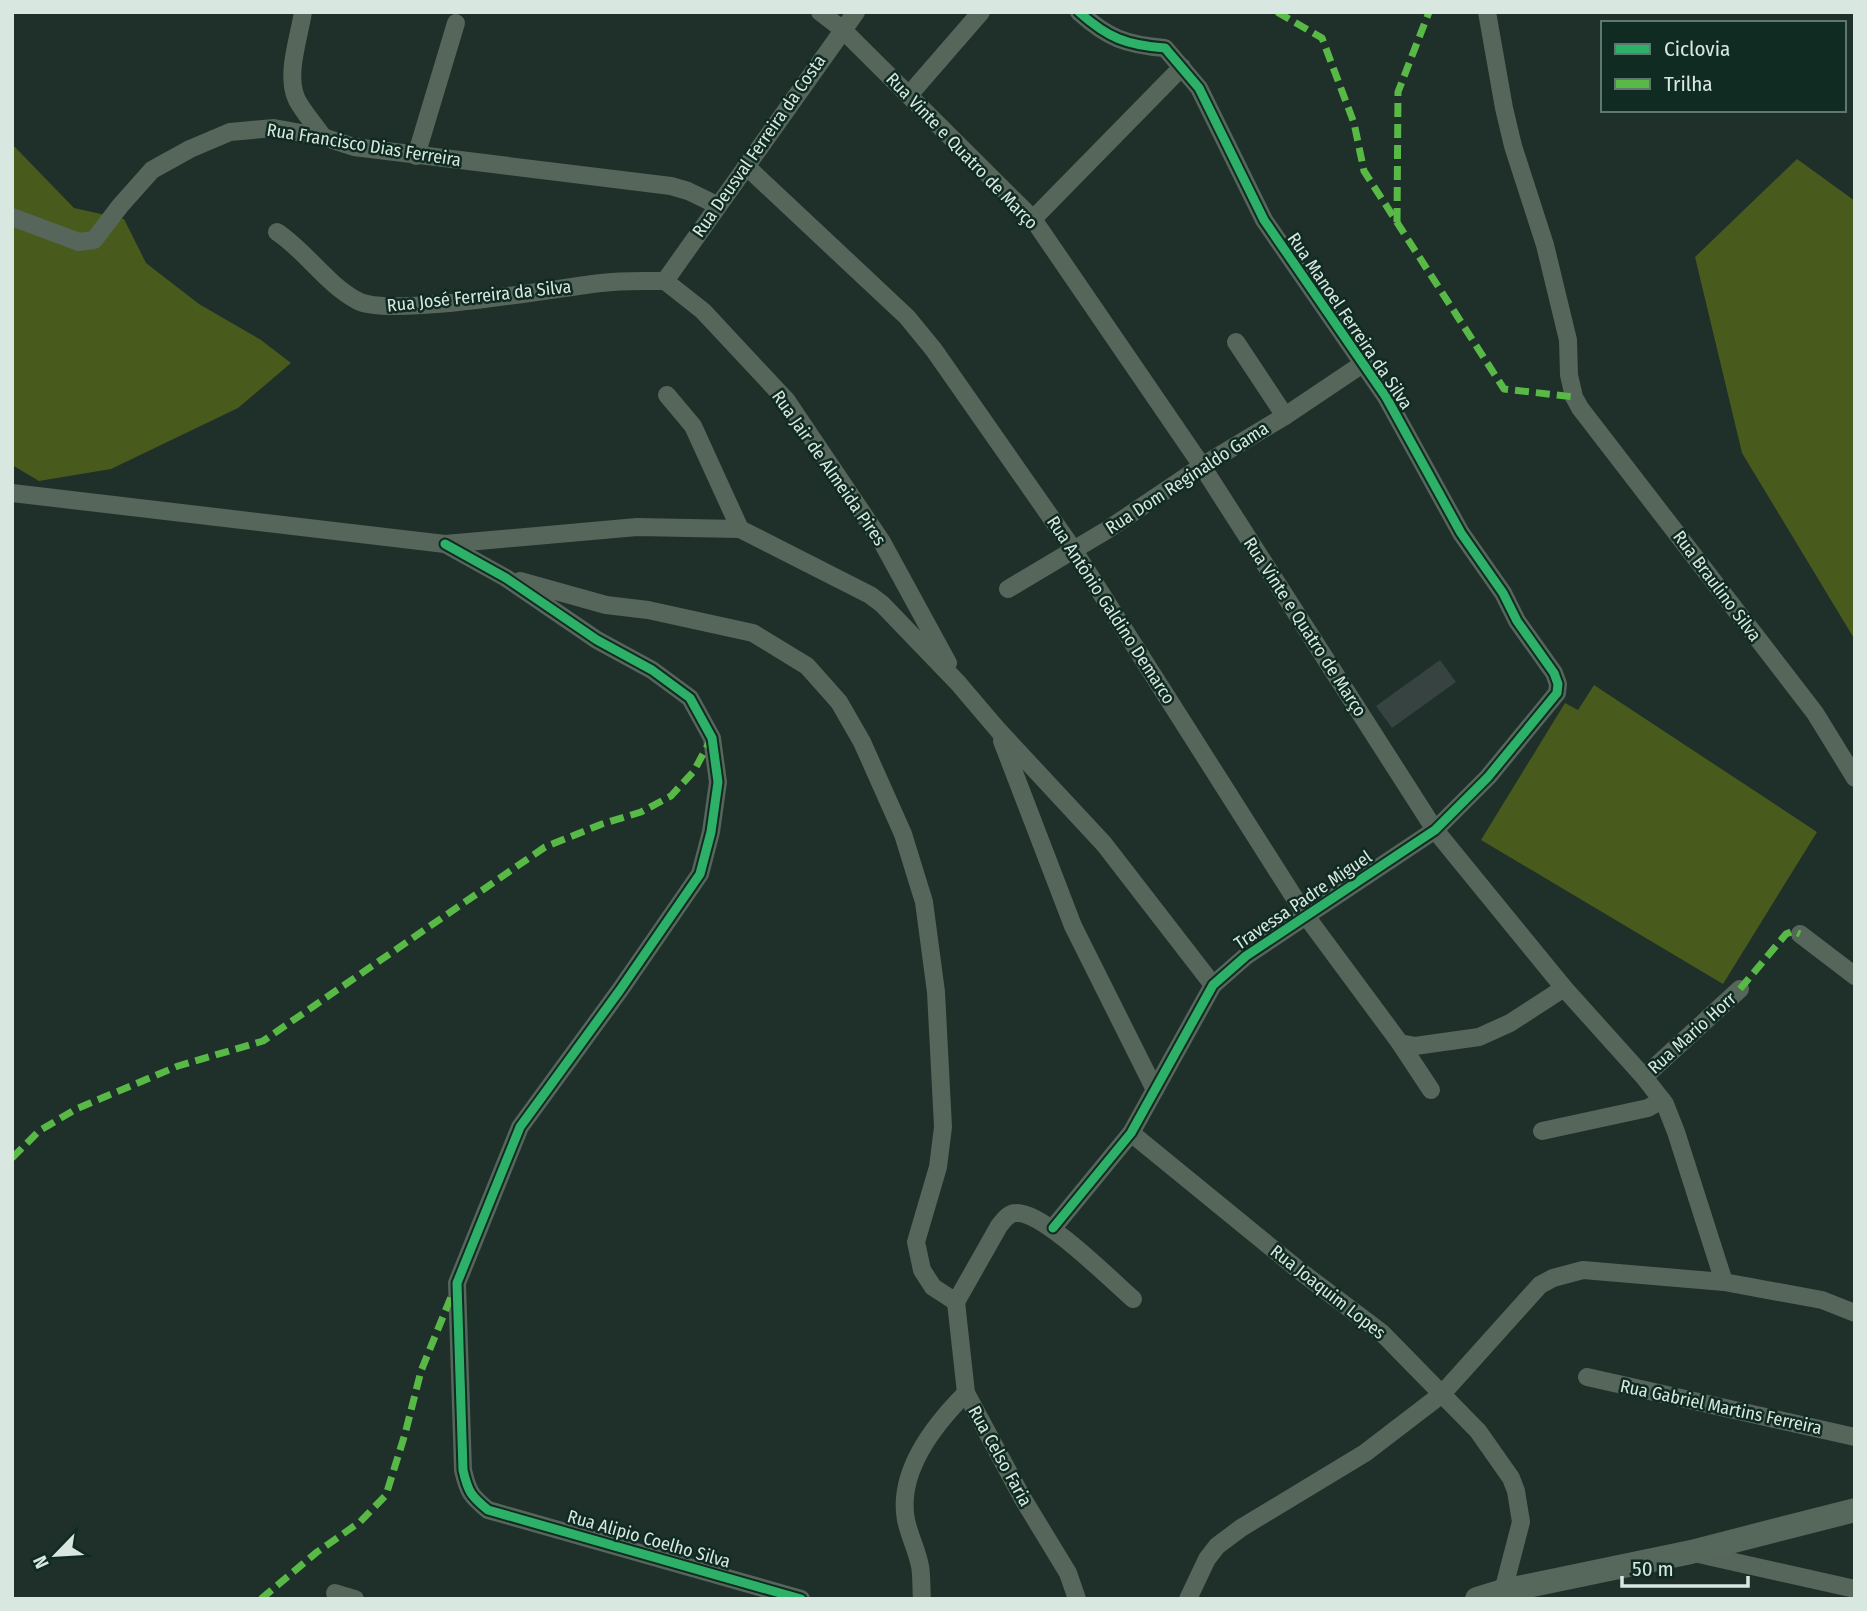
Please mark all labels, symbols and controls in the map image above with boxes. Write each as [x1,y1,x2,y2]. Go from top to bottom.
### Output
legend [1601,21,1846,112]
text: Ciclovia [1664,36,1730,62]
street label: Rua Deusval Ferreira da Costa [688,50,830,241]
street label: Rua Vinte e Quatro de Março [881,68,1043,234]
text: Trilha [1664,71,1713,97]
street label: Rua Francisco Dias Ferreira [265,119,463,171]
street label: Rua Manoel Ferreira da Silva [1283,228,1417,414]
street label: Rua José Ferreira da Silva [386,275,572,317]
street label: Rua Jair de Almeida Pires [767,386,891,550]
street label: Rua Dom Reginaldo Gama [1101,417,1273,539]
street label: Rua Antônio Galdino Demarco [1042,512,1180,708]
street label: Rua Braulino Silva [1668,526,1766,646]
street label: Rua Vinte e Quatro de Março [1239,533,1371,721]
street label: Travessa Padre Miguel [1230,846,1376,954]
street label: Rua Mario Horr [1643,987,1741,1078]
street label: Rua Joaquim Lopes [1266,1240,1390,1344]
street label: Rua Gabriel Martins Ferreira [1618,1375,1824,1439]
street label: Rua Celso Faria [963,1402,1037,1510]
street label: Rua Alipio Coelho Silva [565,1505,733,1573]
north arrow [21,1520,91,1590]
scale bar [1622,1544,1748,1588]
text: N [28,1552,54,1572]
text: 50 m [1632,1556,1674,1582]

